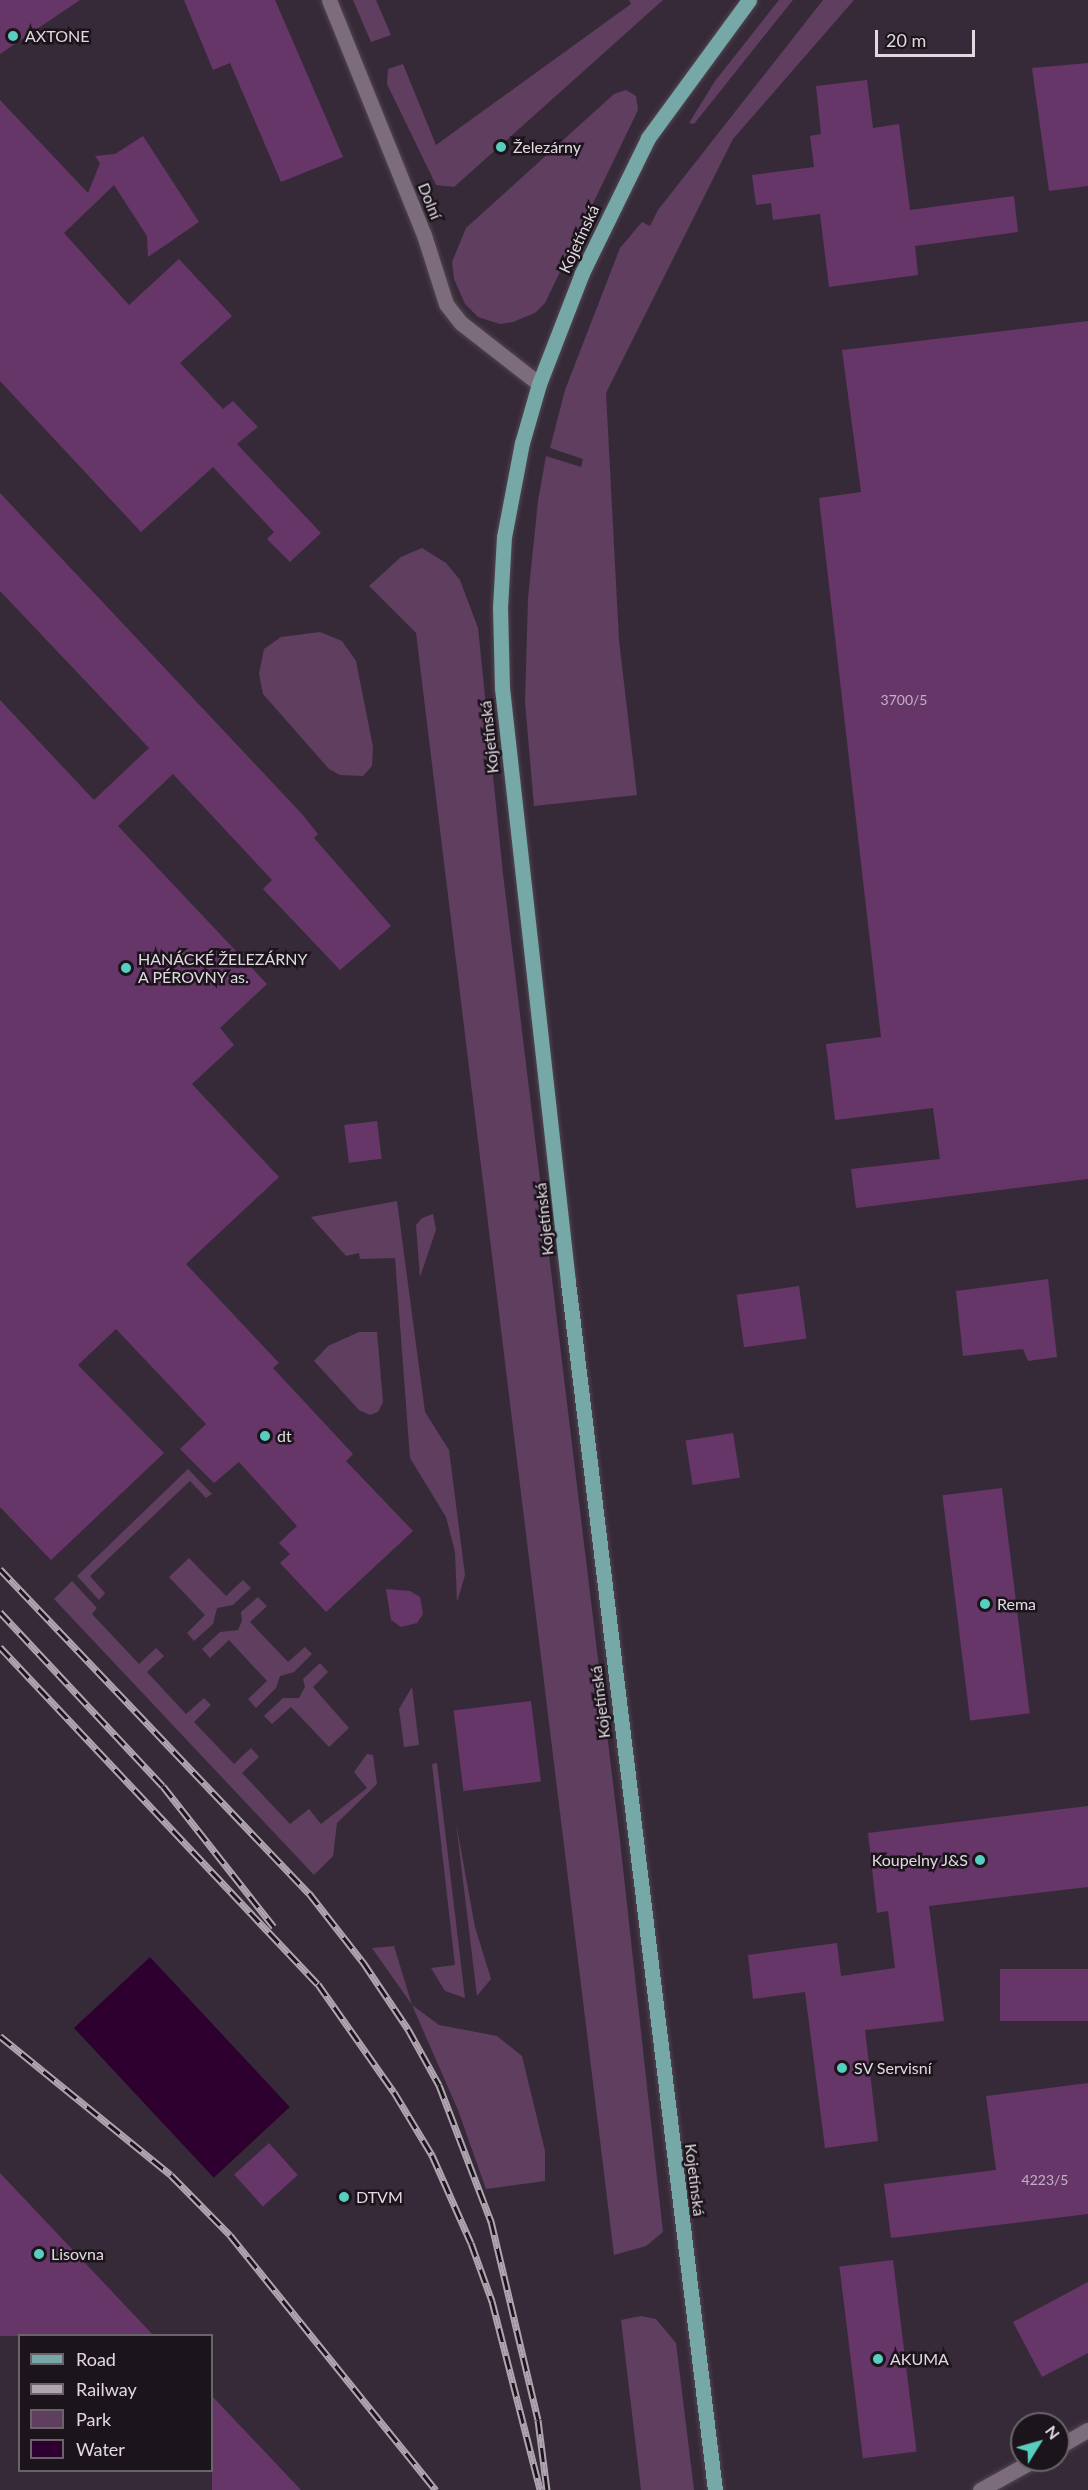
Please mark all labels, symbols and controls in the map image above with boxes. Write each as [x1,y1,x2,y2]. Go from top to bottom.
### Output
scale bar [878,18,978,56]
place label: AXTONE [25,26,89,46]
marker: AXTONE [6,29,20,43]
text: 20 m [886,29,926,51]
place label: Železárny [513,137,581,157]
marker: Železárny [494,140,508,154]
street label: Dolní [414,180,446,222]
street label: Kojetínská [555,202,603,276]
house number: 3700/5 [881,692,927,708]
street label: Kojetínská [476,700,502,774]
place label: HANÁCKÉ ŽELEZÁRNY A PÉROVNY as. [138,949,307,987]
marker: HANÁCKÉ ŽELEZÁRNY A PÉROVNY as. [119,961,133,975]
street label: Kojetínská [531,1182,557,1256]
place label: dt [277,1426,292,1446]
marker: dt [258,1429,272,1443]
place label: Rema [997,1594,1036,1614]
marker: Rema [978,1597,992,1611]
street label: Kojetínská [586,1665,614,1739]
place label: Koupelny J&S [871,1850,968,1870]
marker: Koupelny J&S [973,1853,987,1867]
place label: SV Servisní [854,2058,932,2078]
marker: SV Servisní [835,2061,849,2075]
street label: Kojetínská [681,2143,709,2217]
house number: 4223/5 [1022,2172,1068,2188]
place label: DTVM [356,2187,403,2207]
marker: DTVM [337,2190,351,2204]
place label: Lisovna [51,2244,104,2264]
marker: Lisovna [32,2247,46,2261]
legend [18,2334,213,2472]
text: Road [76,2348,116,2370]
place label: AKUMA [890,2349,949,2369]
marker: AKUMA [871,2352,885,2366]
text: Railway [76,2378,137,2400]
text: Park [76,2408,111,2430]
north arrow [1010,2412,1070,2472]
text: N [1042,2421,1064,2443]
text: Water [76,2438,125,2460]

